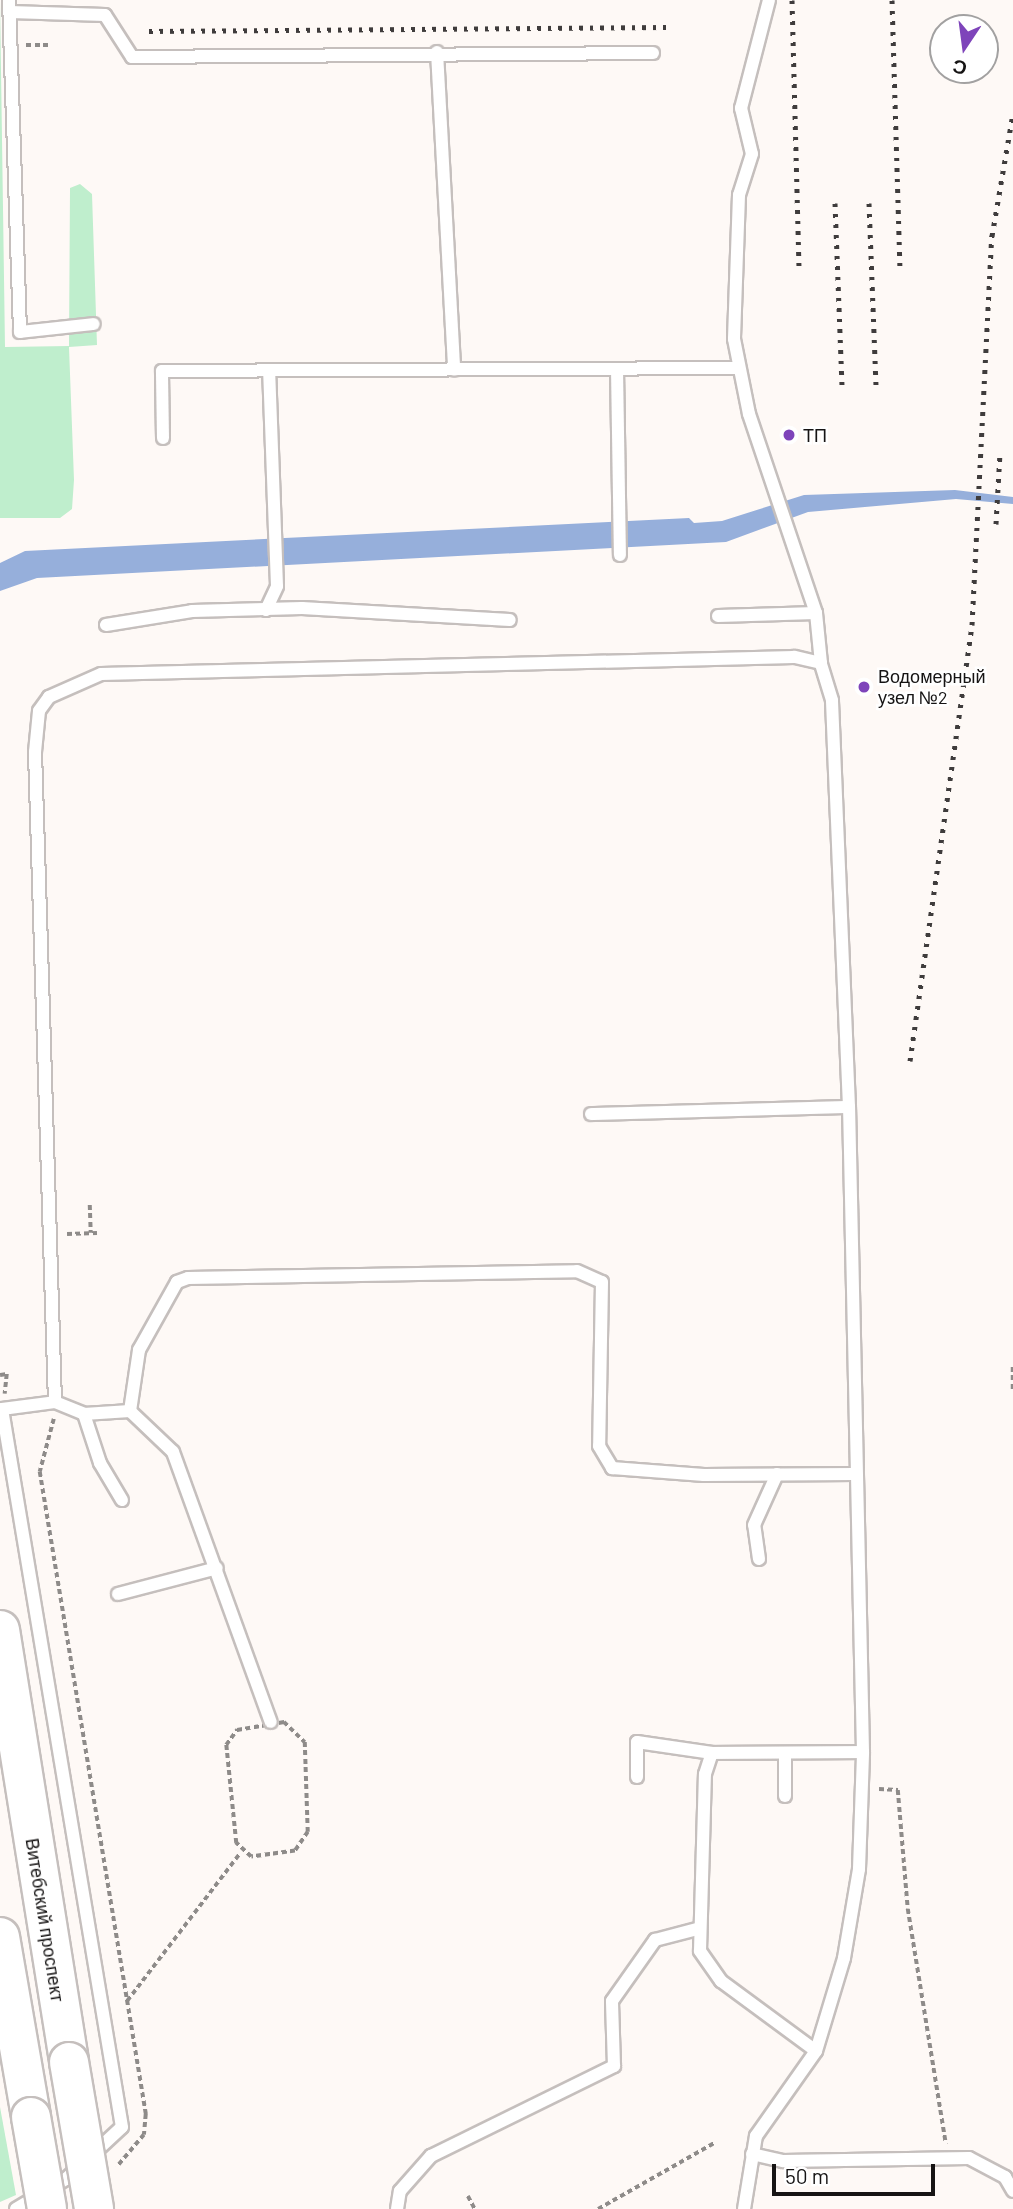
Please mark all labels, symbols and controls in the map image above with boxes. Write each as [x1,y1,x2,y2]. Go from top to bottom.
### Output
north arrow [929,14,999,84]
text: С [950,55,969,81]
place label: ТП [803,424,827,446]
marker: ТП [781,427,797,443]
place label: Водомерный узел №2 [878,666,985,708]
marker: Водомерный узел №2 [856,679,872,695]
street label: Витебский проспект [21,1837,69,2003]
scale bar [775,2150,938,2194]
text: 50 m [785,2163,829,2188]

